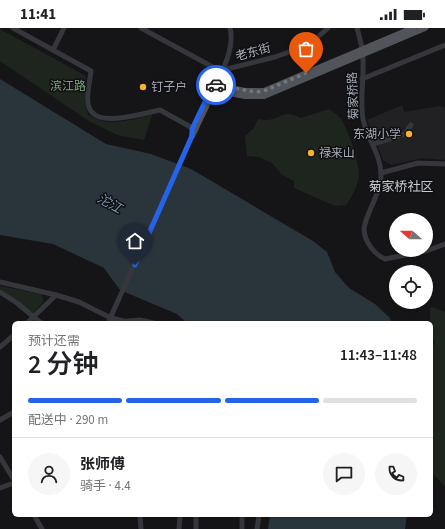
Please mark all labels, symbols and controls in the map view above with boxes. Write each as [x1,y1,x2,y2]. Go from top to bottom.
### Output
text: 11:41 [20,4,56,25]
pin [289,32,323,73]
icon: bag [295,38,317,60]
street label: 老东街 [234,40,273,65]
courier [196,65,236,105]
street label: 菊家桥路 [344,72,363,120]
icon: car [205,74,227,96]
park label: 滨江路 [50,78,86,95]
place label: 钉子户 [151,79,187,96]
marker: 钉子户 [138,82,148,92]
place label: 东湖小学 [353,126,401,143]
marker: 东湖小学 [404,129,414,139]
place label: 禄来山 [319,145,355,162]
marker: 禄来山 [306,148,316,158]
district label: 菊家桥社区 [368,178,434,196]
water label: 沱江 [94,190,127,219]
north arrow [389,213,433,257]
map controls [389,213,433,309]
pin [118,224,152,265]
icon: home [124,230,146,252]
button: locate [389,265,433,309]
text: 预计还需 [28,332,80,350]
text: 11:43–11:48 [340,345,417,366]
text: 2 分钟 [28,346,99,383]
text: 配送中 · 290 m [28,411,108,429]
button: person [28,453,70,495]
button: chat [323,453,365,495]
button: phone [375,453,417,495]
text: 张师傅 [80,454,125,475]
text: 骑手 · 4.4 [80,477,131,495]

